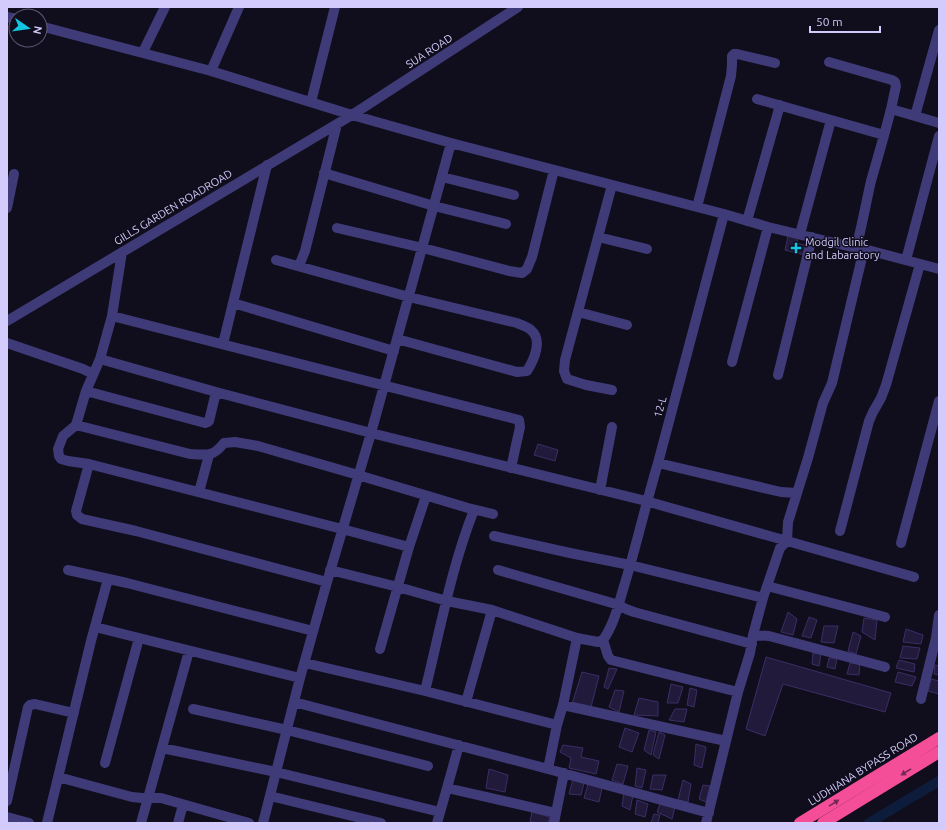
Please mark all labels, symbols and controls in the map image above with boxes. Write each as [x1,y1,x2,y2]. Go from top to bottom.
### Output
north arrow [8,8,48,48]
scale bar [810,8,880,34]
text: 50 m [816,15,843,28]
text: N [31,25,45,36]
street label: SUA ROAD [403,31,455,70]
street label: GILLS GARDEN ROADROAD [112,167,234,247]
place label: Modgil Clinic and Labaratory [805,236,880,261]
marker: Modgil Clinic and Labaratory [790,242,802,254]
street label: 12-L [651,395,669,419]
street label: LUDHIANA BYPASS ROAD [806,730,920,808]
one-way arrow [901,768,911,776]
one-way arrow [828,799,840,806]

